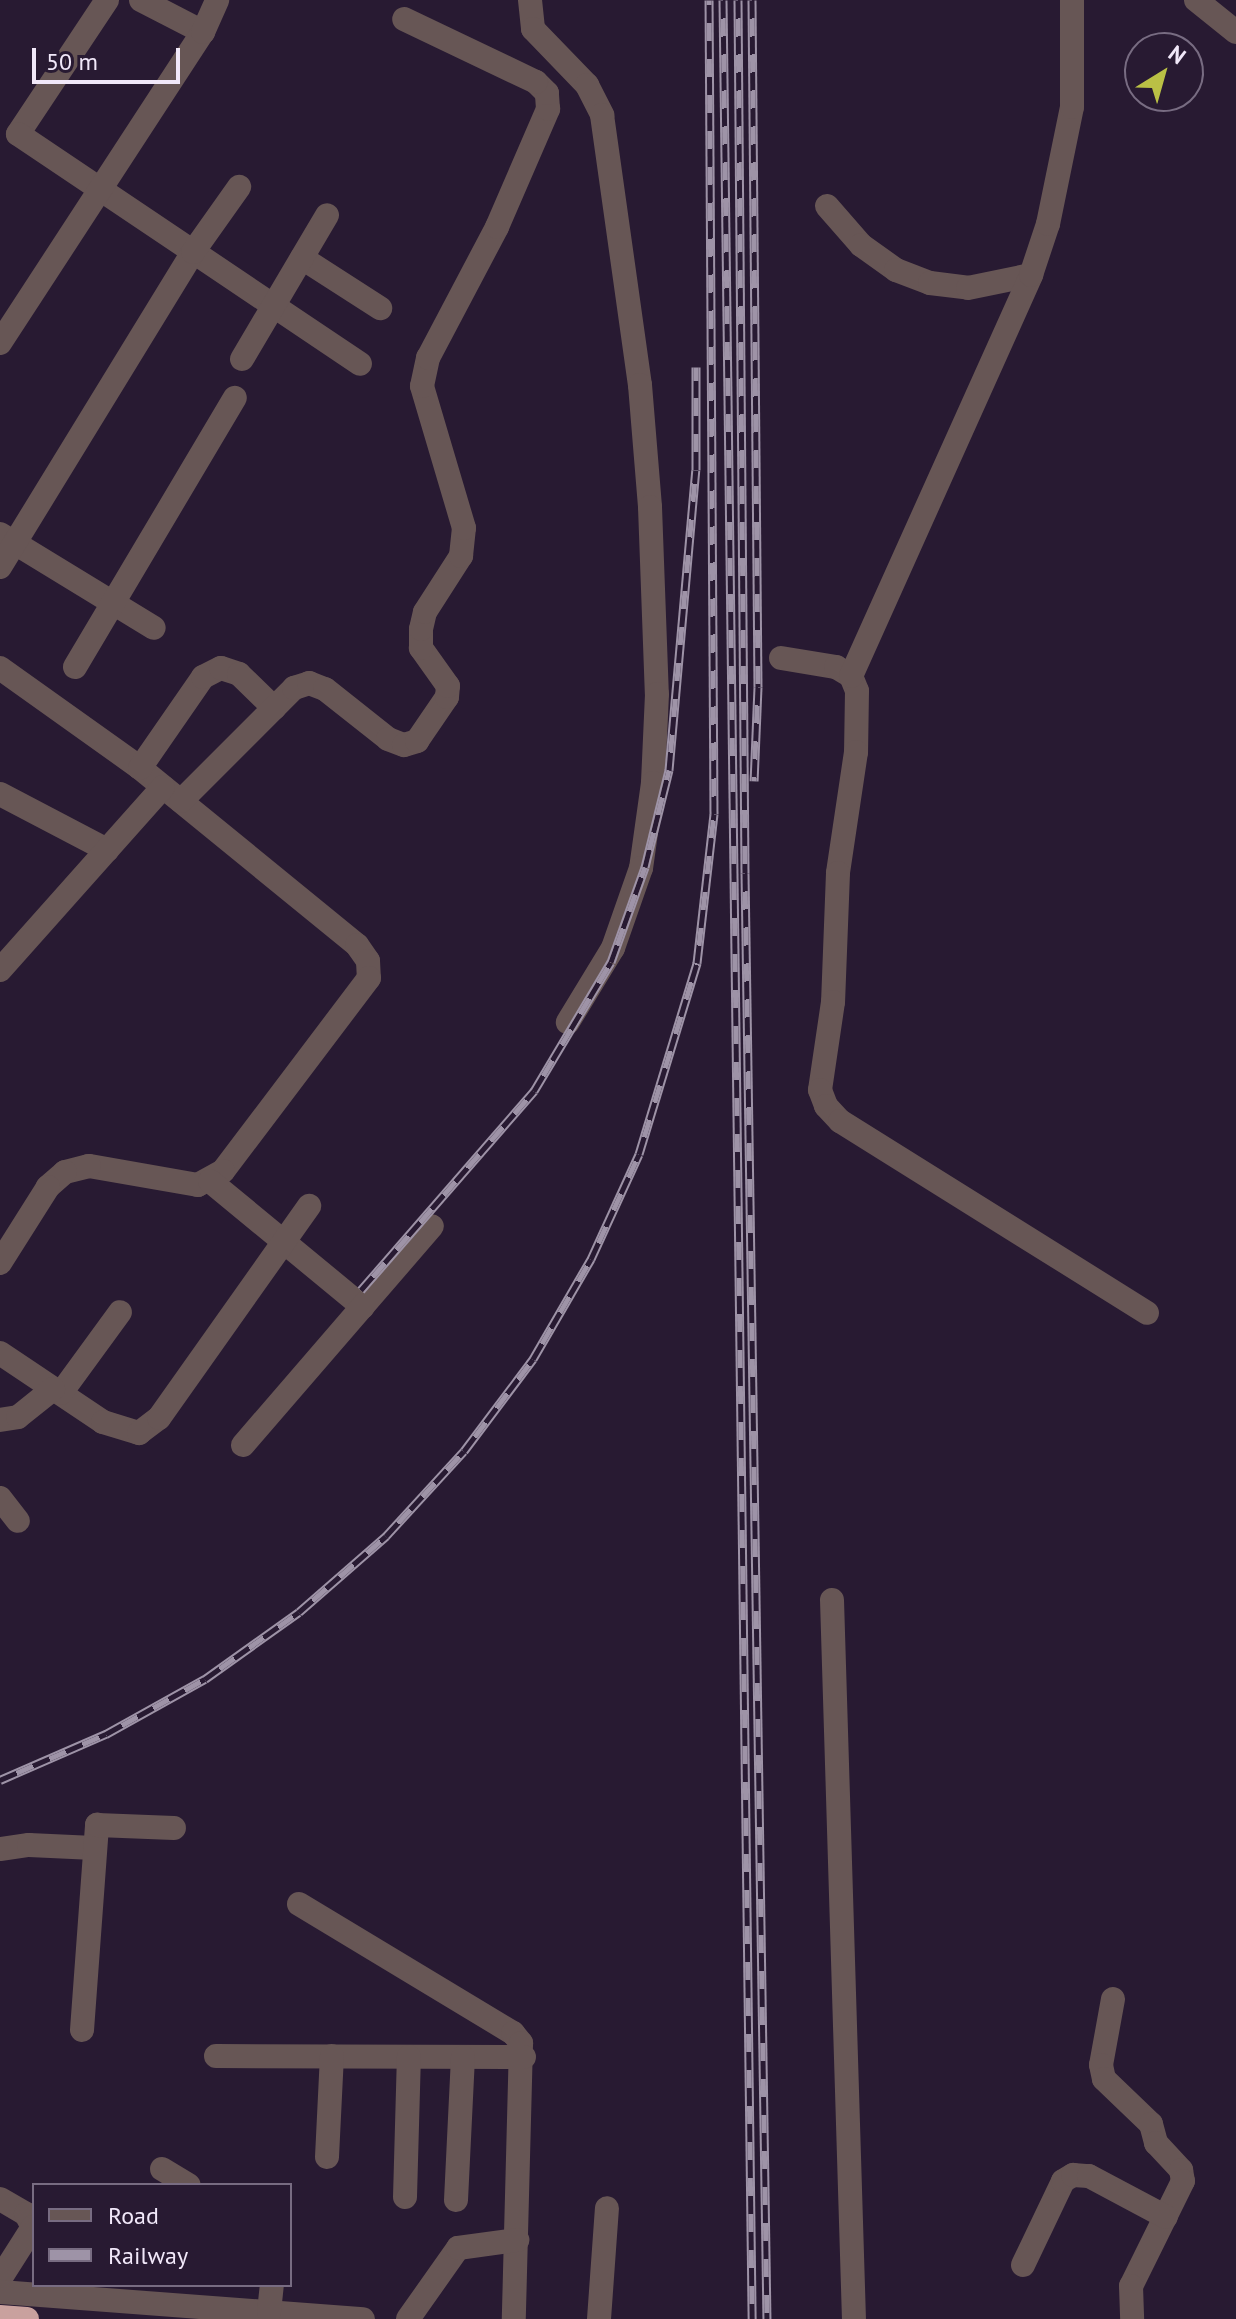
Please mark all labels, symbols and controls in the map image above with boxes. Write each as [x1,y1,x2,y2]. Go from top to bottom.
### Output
scale bar [36,32,184,82]
north arrow [1124,32,1204,112]
text: N [1163,39,1191,70]
text: 50 m [46,46,98,77]
legend [32,2183,292,2287]
text: Road [108,2200,159,2231]
text: Railway [108,2240,188,2271]

